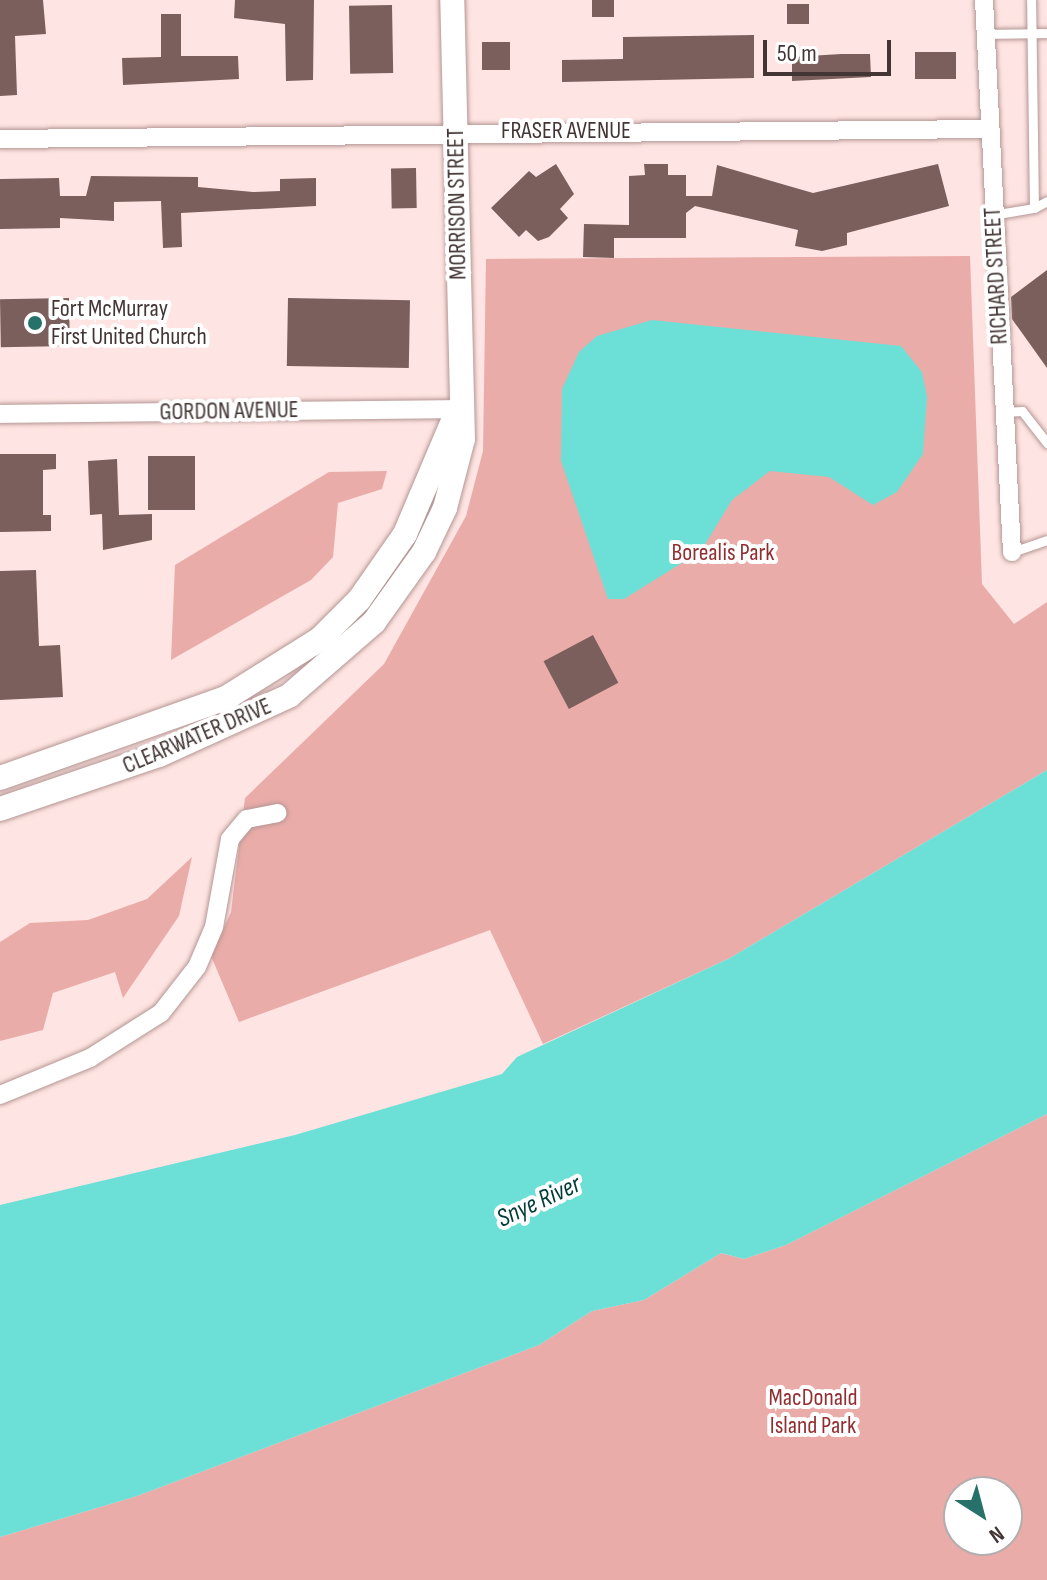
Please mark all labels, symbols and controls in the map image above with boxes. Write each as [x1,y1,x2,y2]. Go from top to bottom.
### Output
scale bar [767,24,895,74]
text: 50 m [777,39,817,68]
street label: FRASER AVENUE [501,117,631,145]
street label: MORRISON STREET [441,128,473,280]
street label: RICHARD STREET [978,207,1014,345]
place label: Fort McMurray First United Church [51,295,207,351]
marker: Fort McMurray First United Church [26,314,44,332]
street label: GORDON AVENUE [159,395,299,427]
park label: Borealis Park [671,539,775,567]
street label: CLEARWATER DRIVE [118,692,276,780]
water label: Snye River [492,1169,586,1235]
park label: MacDonald Island Park [769,1384,857,1440]
north arrow [943,1476,1023,1556]
text: N [984,1520,1009,1549]

